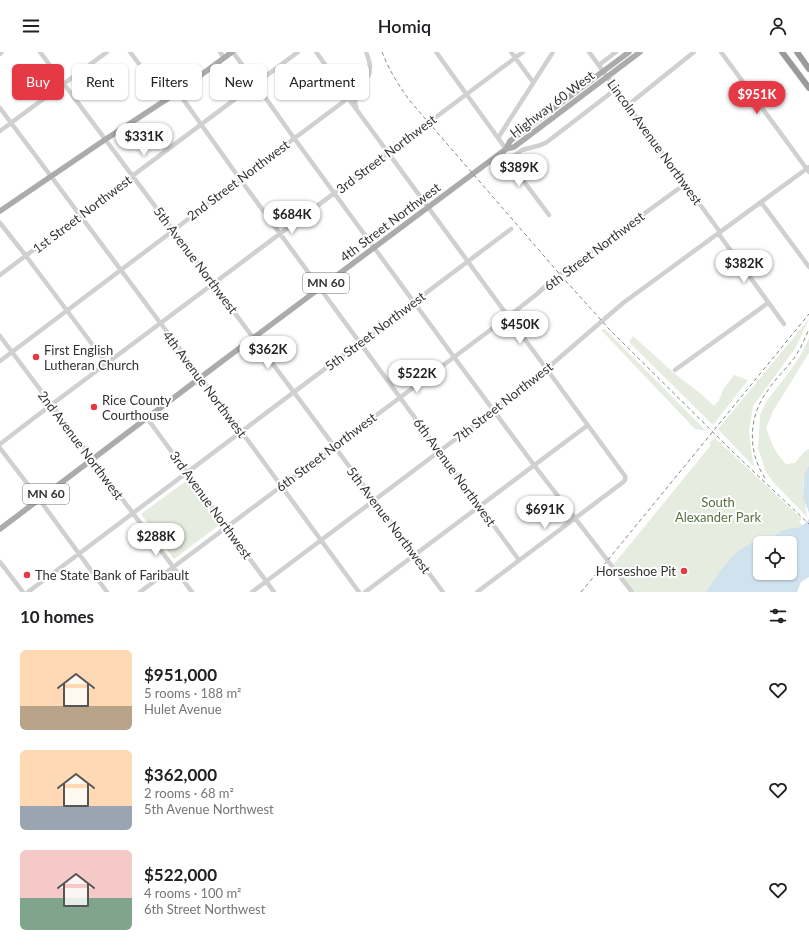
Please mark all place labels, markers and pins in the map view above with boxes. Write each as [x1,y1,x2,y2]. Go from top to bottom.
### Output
pin: $951K [729,81,785,115]
pin: $331K [116,123,172,157]
pin: $389K [491,154,547,188]
pin: $684K [264,201,320,235]
pin: $382K [716,250,772,284]
pin: $450K [492,311,548,345]
pin: $362K [240,336,296,370]
place label: First English Lutheran Church [44,342,139,373]
marker: First English Lutheran Church [31,352,41,362]
pin: $522K [389,360,445,394]
place label: Rice County Courthouse [102,392,171,423]
marker: Rice County Courthouse [89,402,99,412]
pin: $691K [517,496,573,530]
pin: $288K [128,523,184,557]
place label: Horseshoe Pit [596,563,676,579]
marker: Horseshoe Pit [679,566,689,576]
place label: The State Bank of Faribault [35,567,189,583]
marker: The State Bank of Faribault [22,570,32,580]

